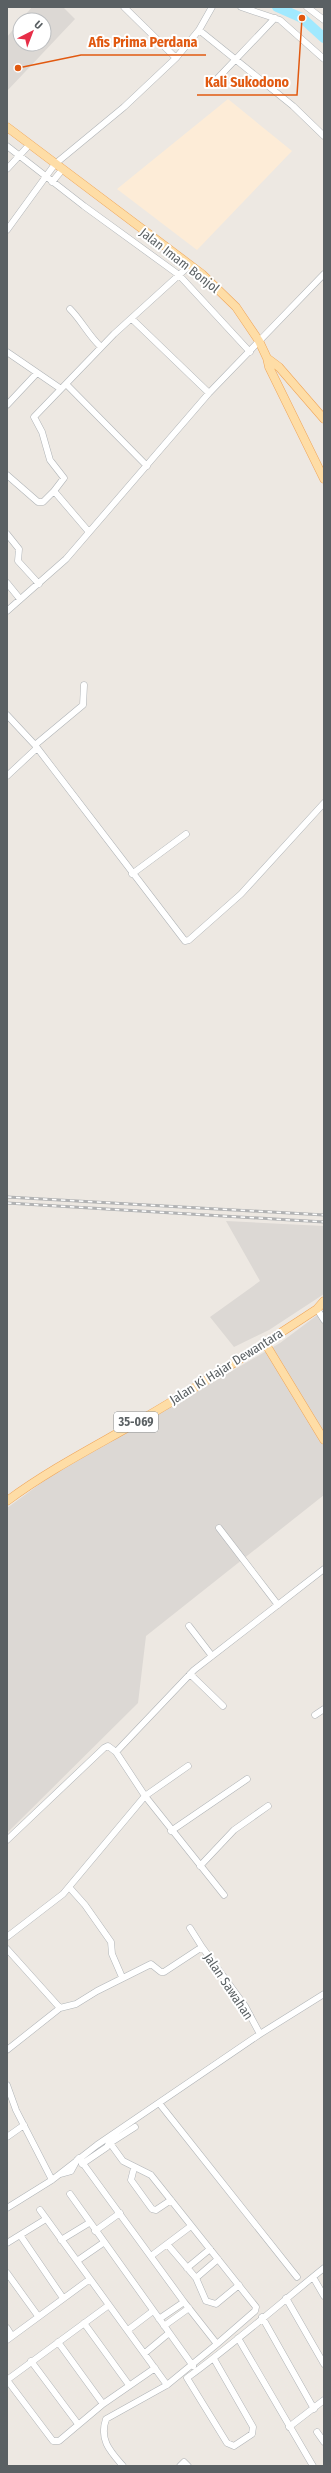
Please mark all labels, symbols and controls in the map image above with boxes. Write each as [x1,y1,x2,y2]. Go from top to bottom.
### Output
north arrow [12,12,52,52]
text: U [32,18,45,32]
callout: Afis Prima Perdana [81,29,206,55]
text: Afis Prima Perdana [88,34,197,51]
callout: Kali Sukodono [197,69,297,95]
text: Kali Sukodono [205,74,290,91]
street label: Jalan Imam Bonjol [137,225,223,296]
street label: Jalan Ki Hajar Dewantara [167,1325,286,1407]
road number: 35-069 [114,1412,158,1432]
street label: Jalan Sawahan [201,1950,256,2022]

